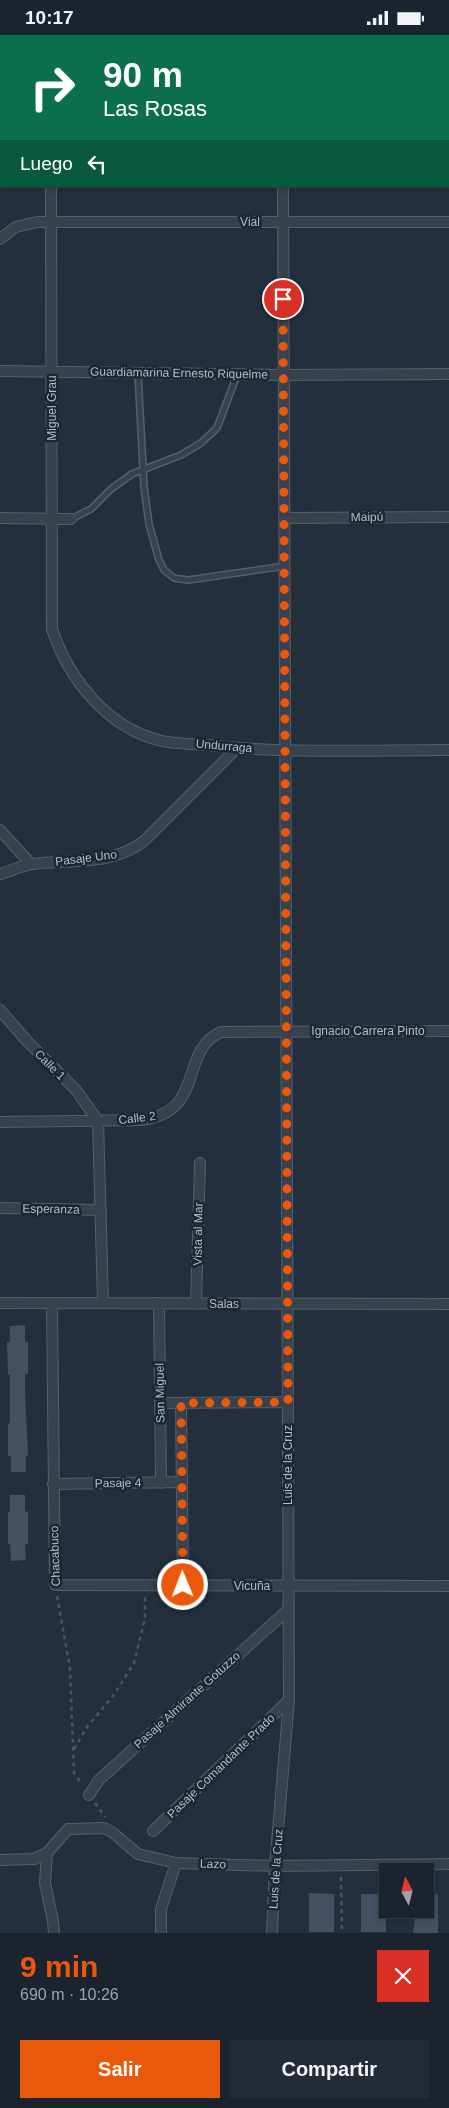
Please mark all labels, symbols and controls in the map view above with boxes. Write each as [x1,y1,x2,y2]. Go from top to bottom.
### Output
text: 10:17 [25,7,74,28]
icon: right [20,55,85,120]
text: 90 m [103,55,183,94]
text: Las Rosas [103,96,207,121]
icon: left [83,150,111,178]
text: Luego [20,153,73,174]
street label: Vial [240,215,260,229]
pin [262,278,304,320]
icon: arrive [269,285,297,313]
street label: Guardiamarina Ernesto Riquelme [90,364,268,382]
street label: Miguel Grau [45,375,59,441]
street label: Maipú [351,510,383,524]
street label: Undurraga [195,737,253,755]
street label: Pasaje Uno [54,847,118,869]
street label: Ignacio Carrera Pinto [311,1024,425,1038]
street label: Calle 1 [32,1047,68,1083]
street label: Calle 2 [118,1109,157,1127]
street label: Esperanza [22,1202,80,1217]
street label: Vista al Mar [190,1202,206,1266]
street label: Salas [209,1297,239,1311]
street label: San Miguel [152,1363,168,1423]
street label: Luis de la Cruz [281,1425,295,1505]
street label: Pasaje 4 [95,1476,142,1490]
street label: Chacabuco [47,1525,63,1587]
position arrow [156,1558,208,1610]
street label: Vicuña [234,1579,271,1593]
street label: Pasaje Almirante Gotuzzo [131,1648,243,1751]
street label: Pasaje Comandante Prado [164,1711,278,1821]
street label: Luis de la Cruz [266,1829,286,1909]
street label: Lazo [200,1857,227,1871]
north arrow [379,1863,434,1917]
map controls [379,1863,434,1918]
text: 9 min [20,1950,98,1983]
button: close [377,1950,429,2002]
text: 690 m · 10:26 [20,1986,119,2003]
button: Salir [20,2040,220,2098]
button: Compartir [230,2040,429,2098]

